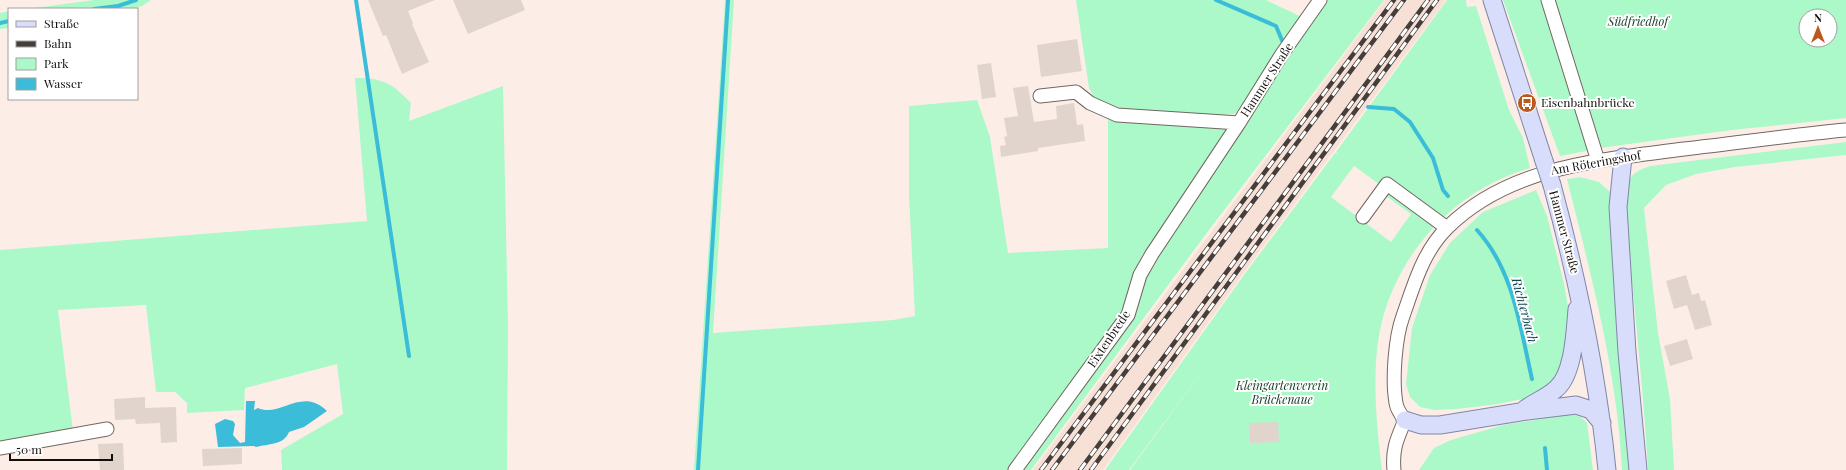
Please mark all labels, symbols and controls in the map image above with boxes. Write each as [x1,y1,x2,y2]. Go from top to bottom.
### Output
legend [8,8,138,100]
north arrow [1798,8,1838,48]
text: N [1814,10,1822,25]
park label: Südfriedhof [1607,13,1670,29]
text: Straße [44,15,79,31]
text: Bahn [44,35,72,51]
street label: Hammer Straße [1236,39,1296,120]
text: Park [44,55,69,71]
text: Wasser [43,75,83,91]
bus stop icon: Eisenbahnbrücke [1516,92,1538,114]
place label: Eisenbahnbrücke [1541,94,1635,110]
street label: Am Röteringshof [1549,146,1643,178]
street label: Hammer Straße [1546,188,1584,275]
water label: Richterbach [1508,275,1542,344]
street label: Eixtenbrede [1083,307,1133,370]
park label: Kleingartenverein Brückenaue [1235,377,1328,407]
scale bar [10,436,112,462]
text: 50 m [16,441,42,457]

